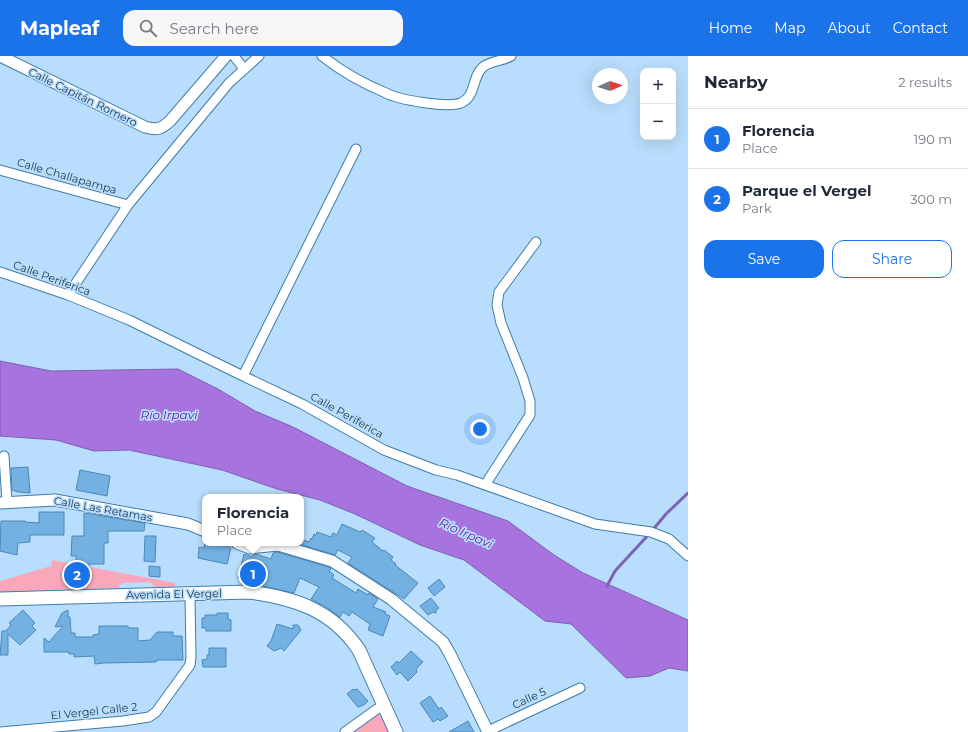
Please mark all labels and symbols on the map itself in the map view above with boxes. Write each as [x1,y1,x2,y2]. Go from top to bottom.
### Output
street label: Calle Capitán Romero [26,65,140,130]
north arrow [592,68,628,104]
street label: Calle Challapampa [15,155,119,197]
street label: Calle Periferica [11,257,93,299]
street label: Calle Periferica [308,389,386,441]
water label: Río Irpavi [141,407,198,422]
your location [470,419,490,439]
street label: Calle Las Retamas [53,493,154,525]
water label: Río Irpavi [437,515,496,552]
pin: 1 [240,559,266,589]
pin: 2 [64,560,90,590]
street label: Avenida El Vergel [126,586,222,602]
street label: Calle 5 [510,684,548,712]
street label: El Vergel Calle 2 [50,699,138,723]

